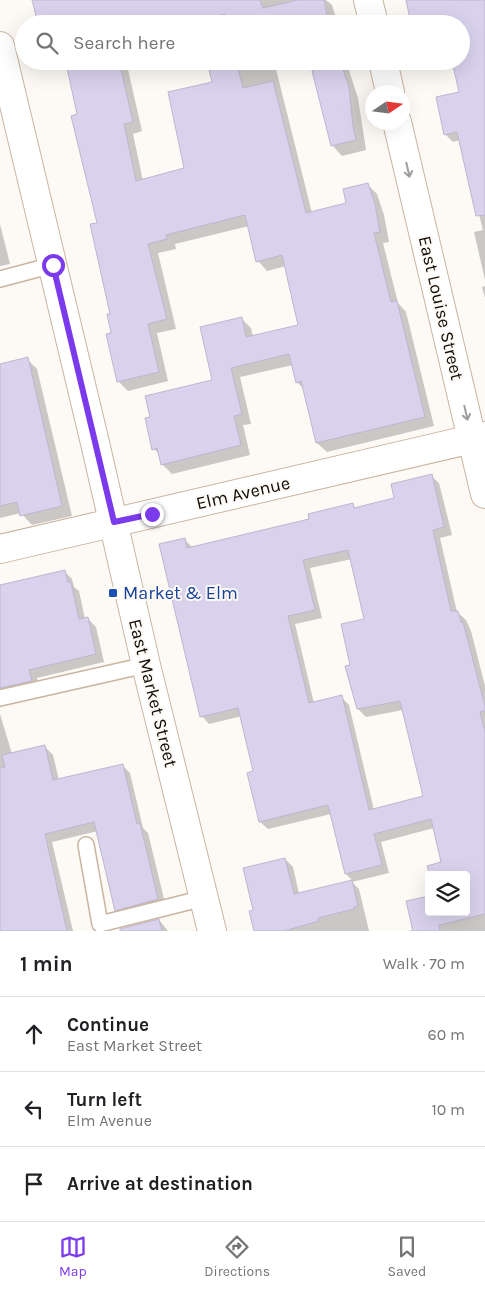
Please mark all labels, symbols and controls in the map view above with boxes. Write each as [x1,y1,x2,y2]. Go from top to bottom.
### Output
search box [15,15,470,70]
icon: search [33,29,61,57]
text: Search here [73,32,175,54]
north arrow [365,85,410,130]
one-way arrow [404,161,413,177]
street label: East Louise Street [414,234,468,383]
route start [42,254,65,277]
one-way arrow [462,405,471,421]
street label: Elm Avenue [194,472,292,514]
route end [141,503,164,526]
place label: Market & Elm [123,582,238,604]
marker: Market & Elm [107,587,119,599]
street label: East Market Street [124,617,182,770]
map controls [425,871,470,916]
button: layers [425,871,470,916]
text: 1 min [20,952,73,976]
text: Walk · 70 m [383,954,465,973]
text: Continue [67,1014,149,1036]
icon: ahead [20,1020,48,1048]
text: 60 m [428,1025,465,1044]
text: East Market Street [67,1036,202,1055]
text: Turn left [67,1089,142,1111]
icon: left [20,1095,48,1123]
text: 10 m [431,1100,465,1119]
text: Elm Avenue [67,1111,152,1130]
icon: arrive [20,1170,48,1198]
text: Arrive at destination [67,1173,253,1195]
tab: Map [59,1233,87,1280]
tab: Directions [204,1233,270,1280]
tab: Saved [388,1233,426,1280]

